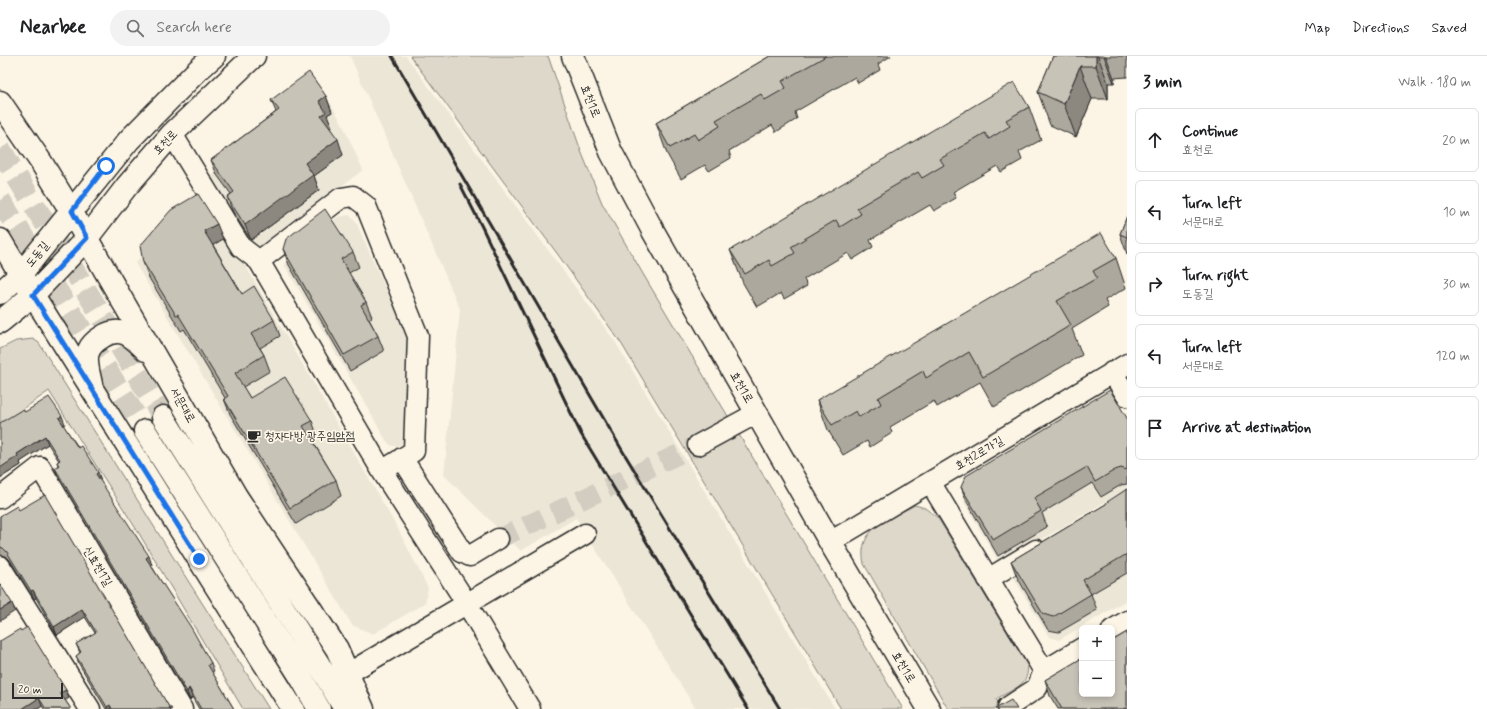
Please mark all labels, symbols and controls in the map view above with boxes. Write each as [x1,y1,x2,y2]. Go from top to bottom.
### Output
search box [110,10,390,46]
text: Nearbee [20,15,86,40]
icon: search [124,17,146,39]
text: Search here [156,18,232,38]
text: Map [1304,19,1330,37]
text: Directions [1352,19,1410,37]
text: Saved [1432,19,1467,37]
text: 3 min [1143,71,1182,93]
text: Walk · 180 m [1398,74,1471,91]
street label: 효천1로 [576,82,604,120]
text: Continue [1182,122,1238,142]
street label: 효천로 [150,127,181,159]
icon: ahead [1144,129,1166,151]
text: 20 m [1442,132,1470,149]
text: 효천로 [1182,142,1213,159]
route start [97,157,115,175]
text: Turn left [1182,194,1242,214]
icon: left [1144,201,1166,223]
text: 10 m [1443,204,1470,221]
text: 서문대로 [1182,214,1224,231]
street label: 도동길 [22,238,53,271]
text: Turn right [1182,266,1249,286]
icon: right [1144,273,1166,295]
text: 30 m [1443,276,1470,293]
text: 도동길 [1182,286,1213,303]
text: Turn left [1182,338,1242,358]
icon: left [1144,345,1166,367]
text: 120 m [1436,348,1470,365]
text: 서문대로 [1182,358,1224,375]
street label: 효천1로 [726,369,757,406]
street label: 서문대로 [166,385,199,426]
icon: arrive [1144,417,1166,439]
text: Arrive at destination [1182,418,1311,438]
cafe icon: 청자다방 광주임암점 [246,428,262,444]
place label: 청자다방 광주임암점 [265,429,355,445]
street label: 효천2로가길 [952,433,1007,475]
street label: 신효천1길 [79,544,116,590]
route end [190,550,208,568]
map controls [1079,625,1115,697]
button: + [1079,625,1115,661]
street label: 효천1로 [887,649,919,686]
button: − [1079,661,1115,697]
scale bar [12,681,63,700]
text: 20 m [18,683,41,697]

